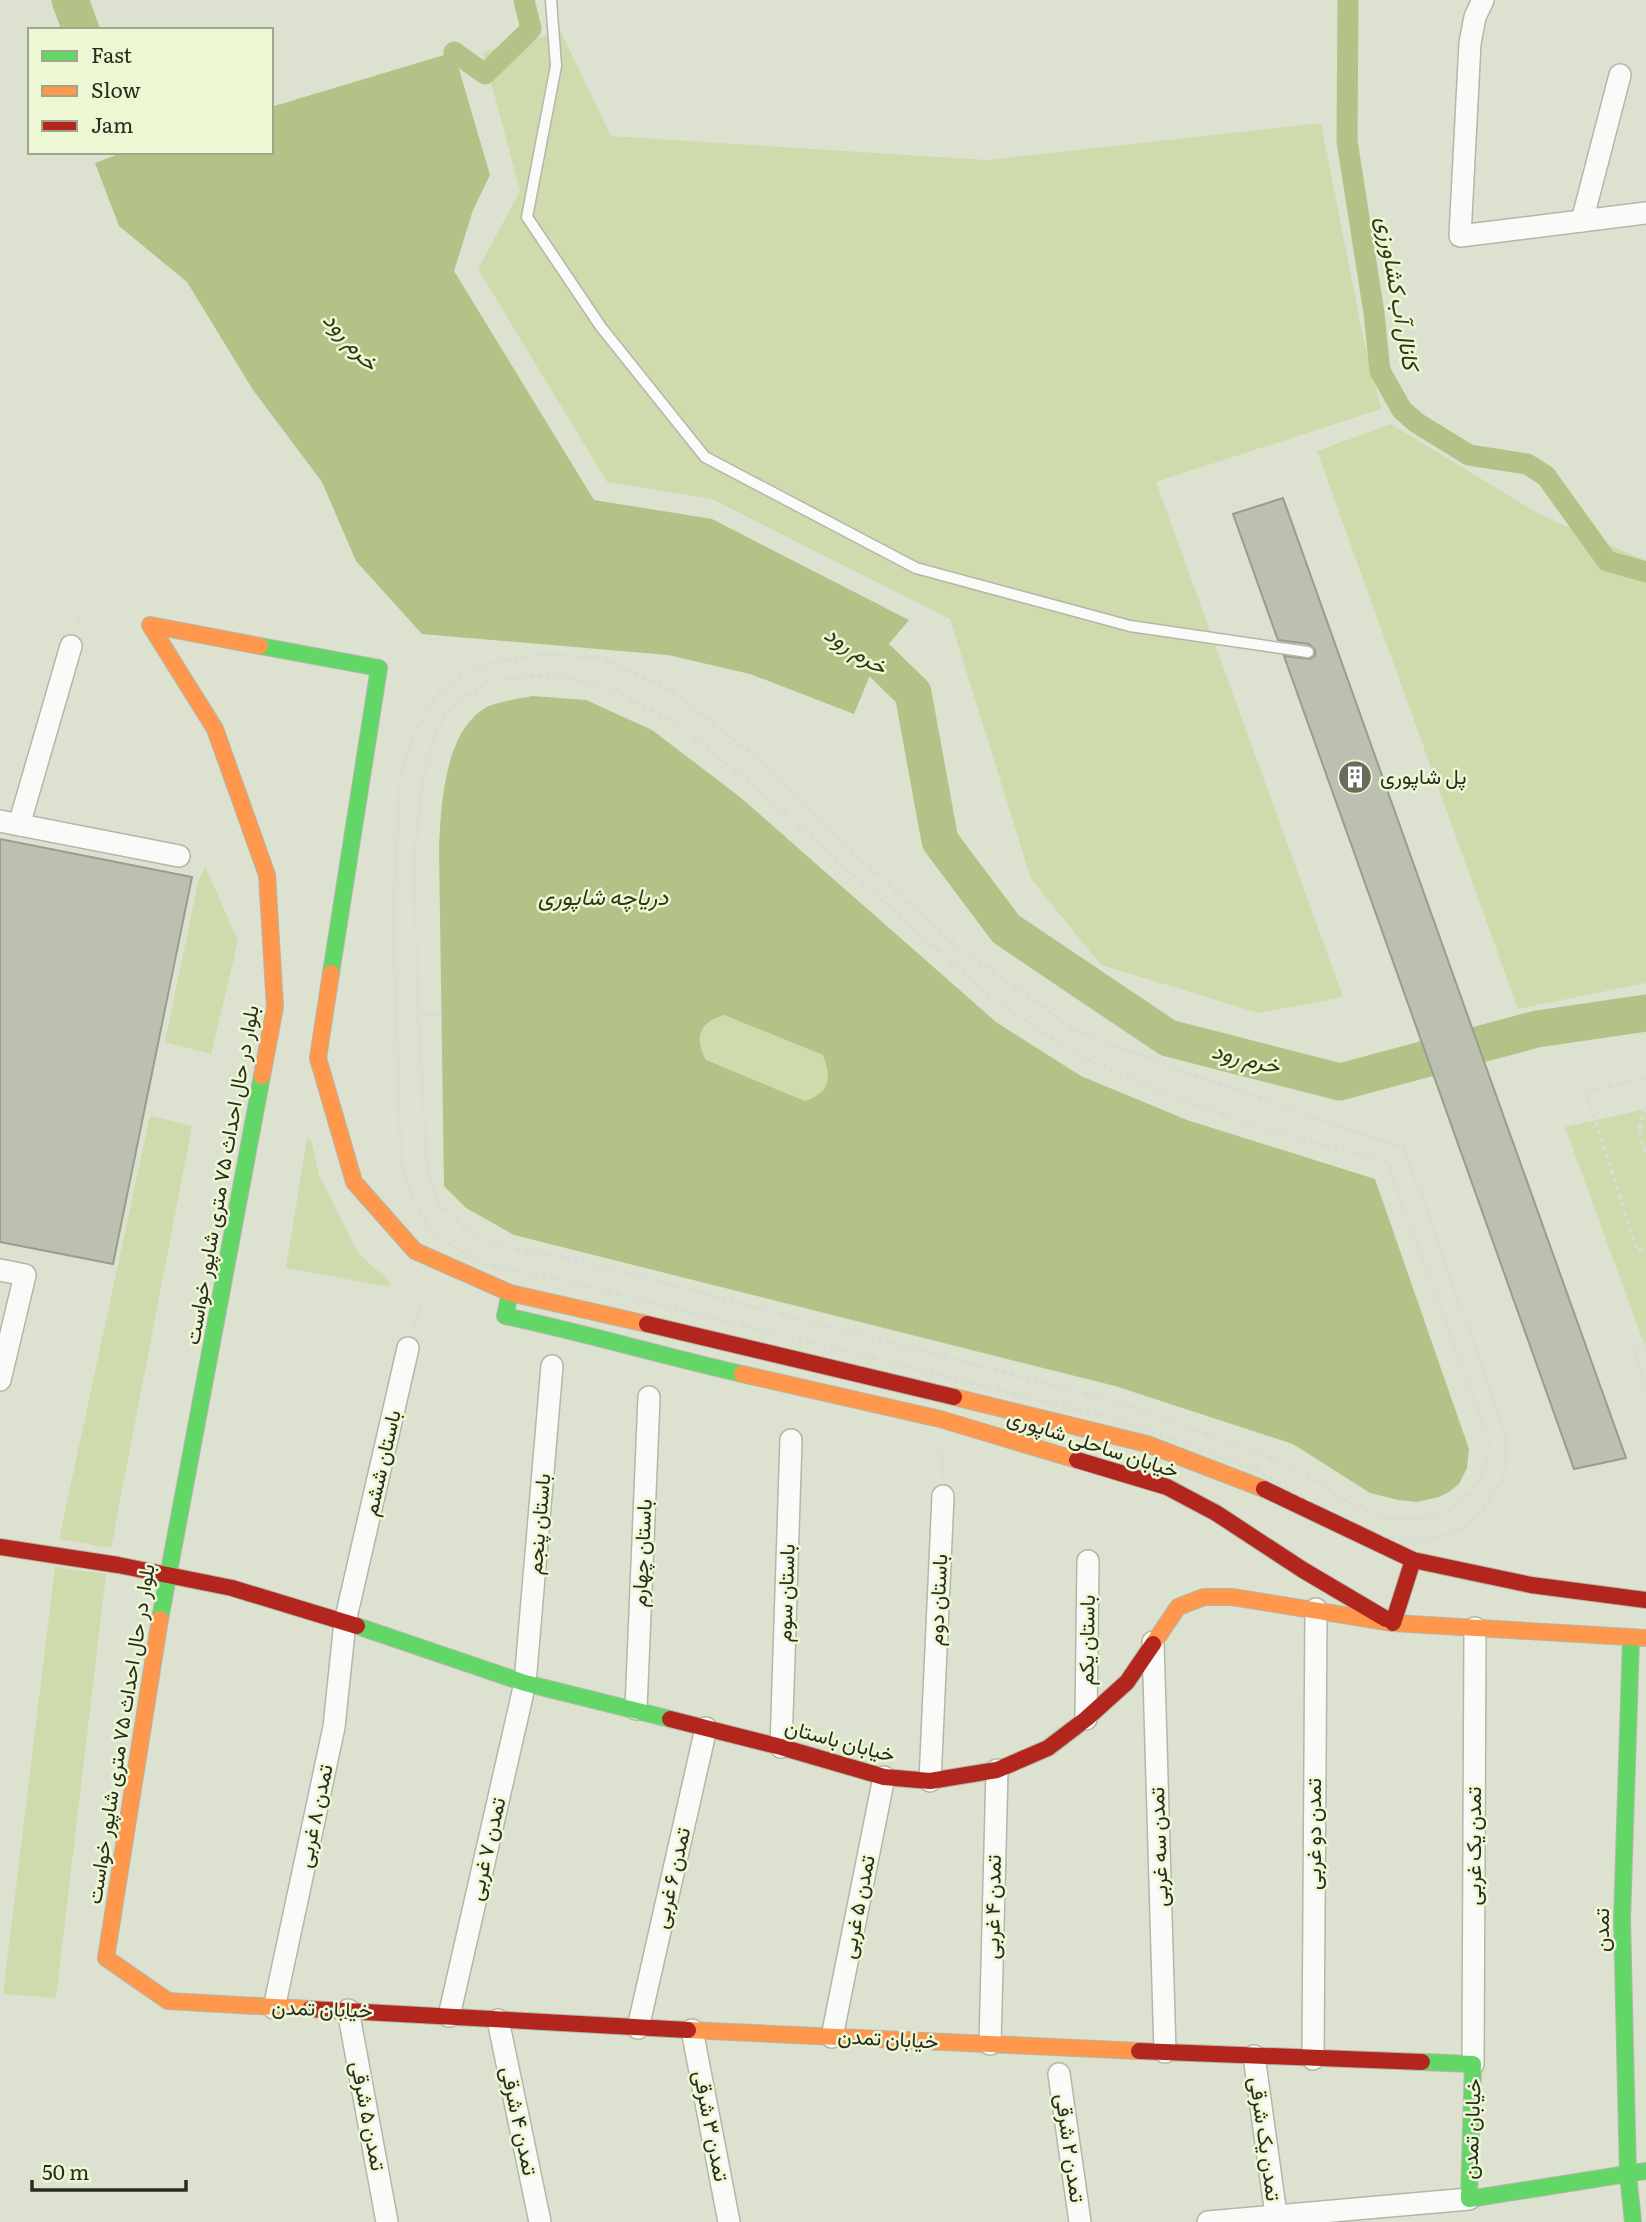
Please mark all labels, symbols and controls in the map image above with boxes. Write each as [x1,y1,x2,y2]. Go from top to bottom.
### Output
legend [28,28,273,154]
text: Fast [91,38,132,69]
text: Slow [91,73,141,104]
text: Jam [91,108,133,139]
water label: کانال آب کشاورزی [1370,213,1431,376]
water label: خرم رود [316,303,389,378]
water label: خرم رود [818,615,896,683]
building icon: پل شاپوری [1336,758,1374,796]
place label: پل شاپوری [1380,759,1467,791]
water label: دریاچه شاپوری [538,878,669,913]
street label: بلوار در حال احداث ۷۵ متری شاپور خواست [174,1002,266,1347]
water label: خرم رود [1209,1031,1285,1082]
street label: خیابان ساحلی شاپوری [1004,1399,1184,1485]
street label: باستان ششم [352,1406,408,1519]
street label: باستان پنجم [517,1472,557,1576]
street label: باستان چهارم [621,1498,659,1608]
street label: باستان سوم [766,1543,802,1643]
street label: باستان دوم [918,1553,954,1647]
street label: بلوار در حال احداث ۷۵ متری شاپور خواست [76,1561,162,1906]
street label: باستان یکم [1068,1594,1102,1686]
street label: خیابان باستان [782,1709,899,1768]
street label: تمدن ۸ غربی [286,1761,339,1870]
street label: تمدن دو غربی [1296,1778,1327,1890]
street label: تمدن سه غربی [1139,1787,1174,1908]
street label: تمدن یک غربی [1456,1787,1487,1905]
street label: تمدن ۷ غربی [458,1794,511,1903]
street label: تمدن ۶ غربی [643,1824,696,1931]
street label: تمدن ۵ غربی [830,1852,881,1961]
street label: تمدن ۴ غربی [974,1854,1007,1960]
street label: تمدن [1584,1908,1615,1952]
street label: خیابان تمدن [271,1989,373,2024]
street label: خیابان تمدن [837,2018,939,2055]
street label: تمدن ۵ شرقی [345,2058,396,2173]
street label: تمدن ۴ شرقی [495,2063,548,2178]
street label: تمدن ۳ شرقی [687,2067,739,2184]
street label: تمدن یک شرقی [1243,2075,1292,2203]
street label: خیابان تمدن [1452,2078,1487,2180]
street label: تمدن ۲ شرقی [1049,2091,1095,2204]
scale bar [32,2148,186,2192]
text: 50 m [42,2155,89,2186]

